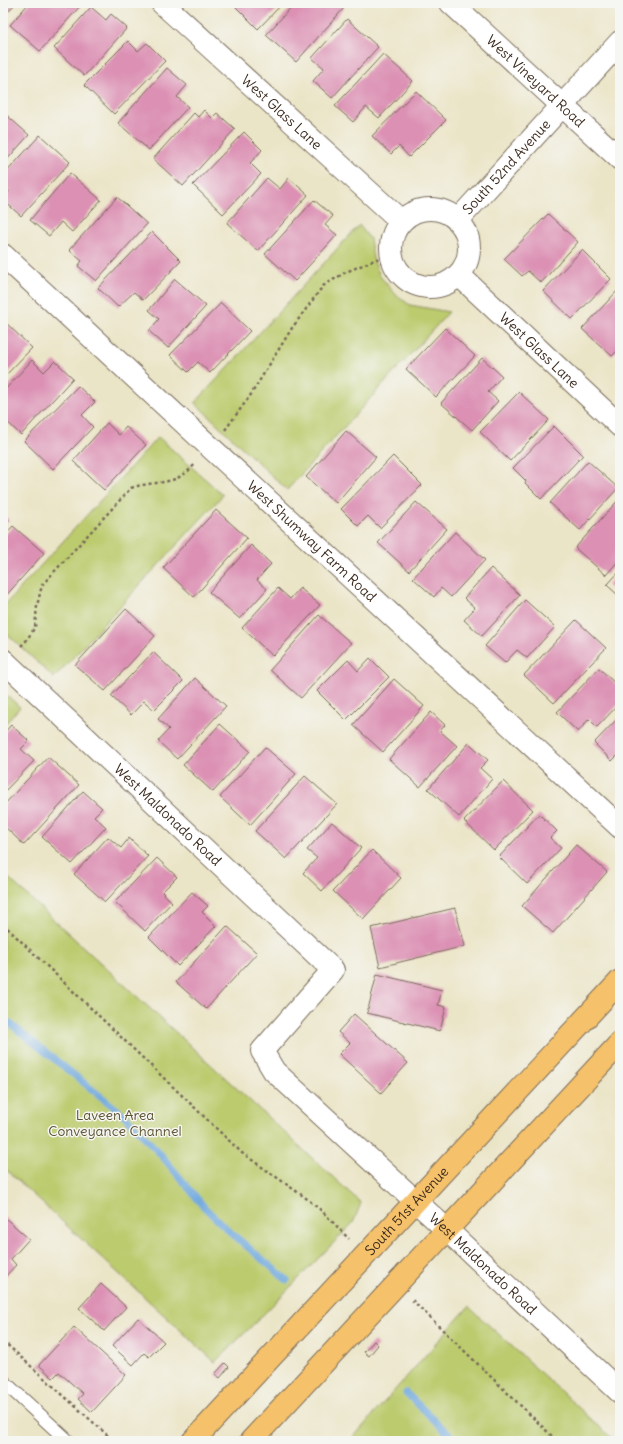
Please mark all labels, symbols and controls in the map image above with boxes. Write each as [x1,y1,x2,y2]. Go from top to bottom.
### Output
street label: West Vineyard Road [482,31,589,131]
street label: West Glass Lane [238,71,326,153]
street label: South 52nd Avenue [459,115,554,218]
street label: West Glass Lane [496,309,583,392]
street label: West Shumway Farm Road [243,477,380,606]
street label: West Maldonado Road [110,760,225,870]
park label: Laveen Area Conveyance Channel [48,1106,182,1140]
street label: South 51st Avenue [361,1163,452,1259]
street label: West Maldonado Road [425,1209,541,1318]

